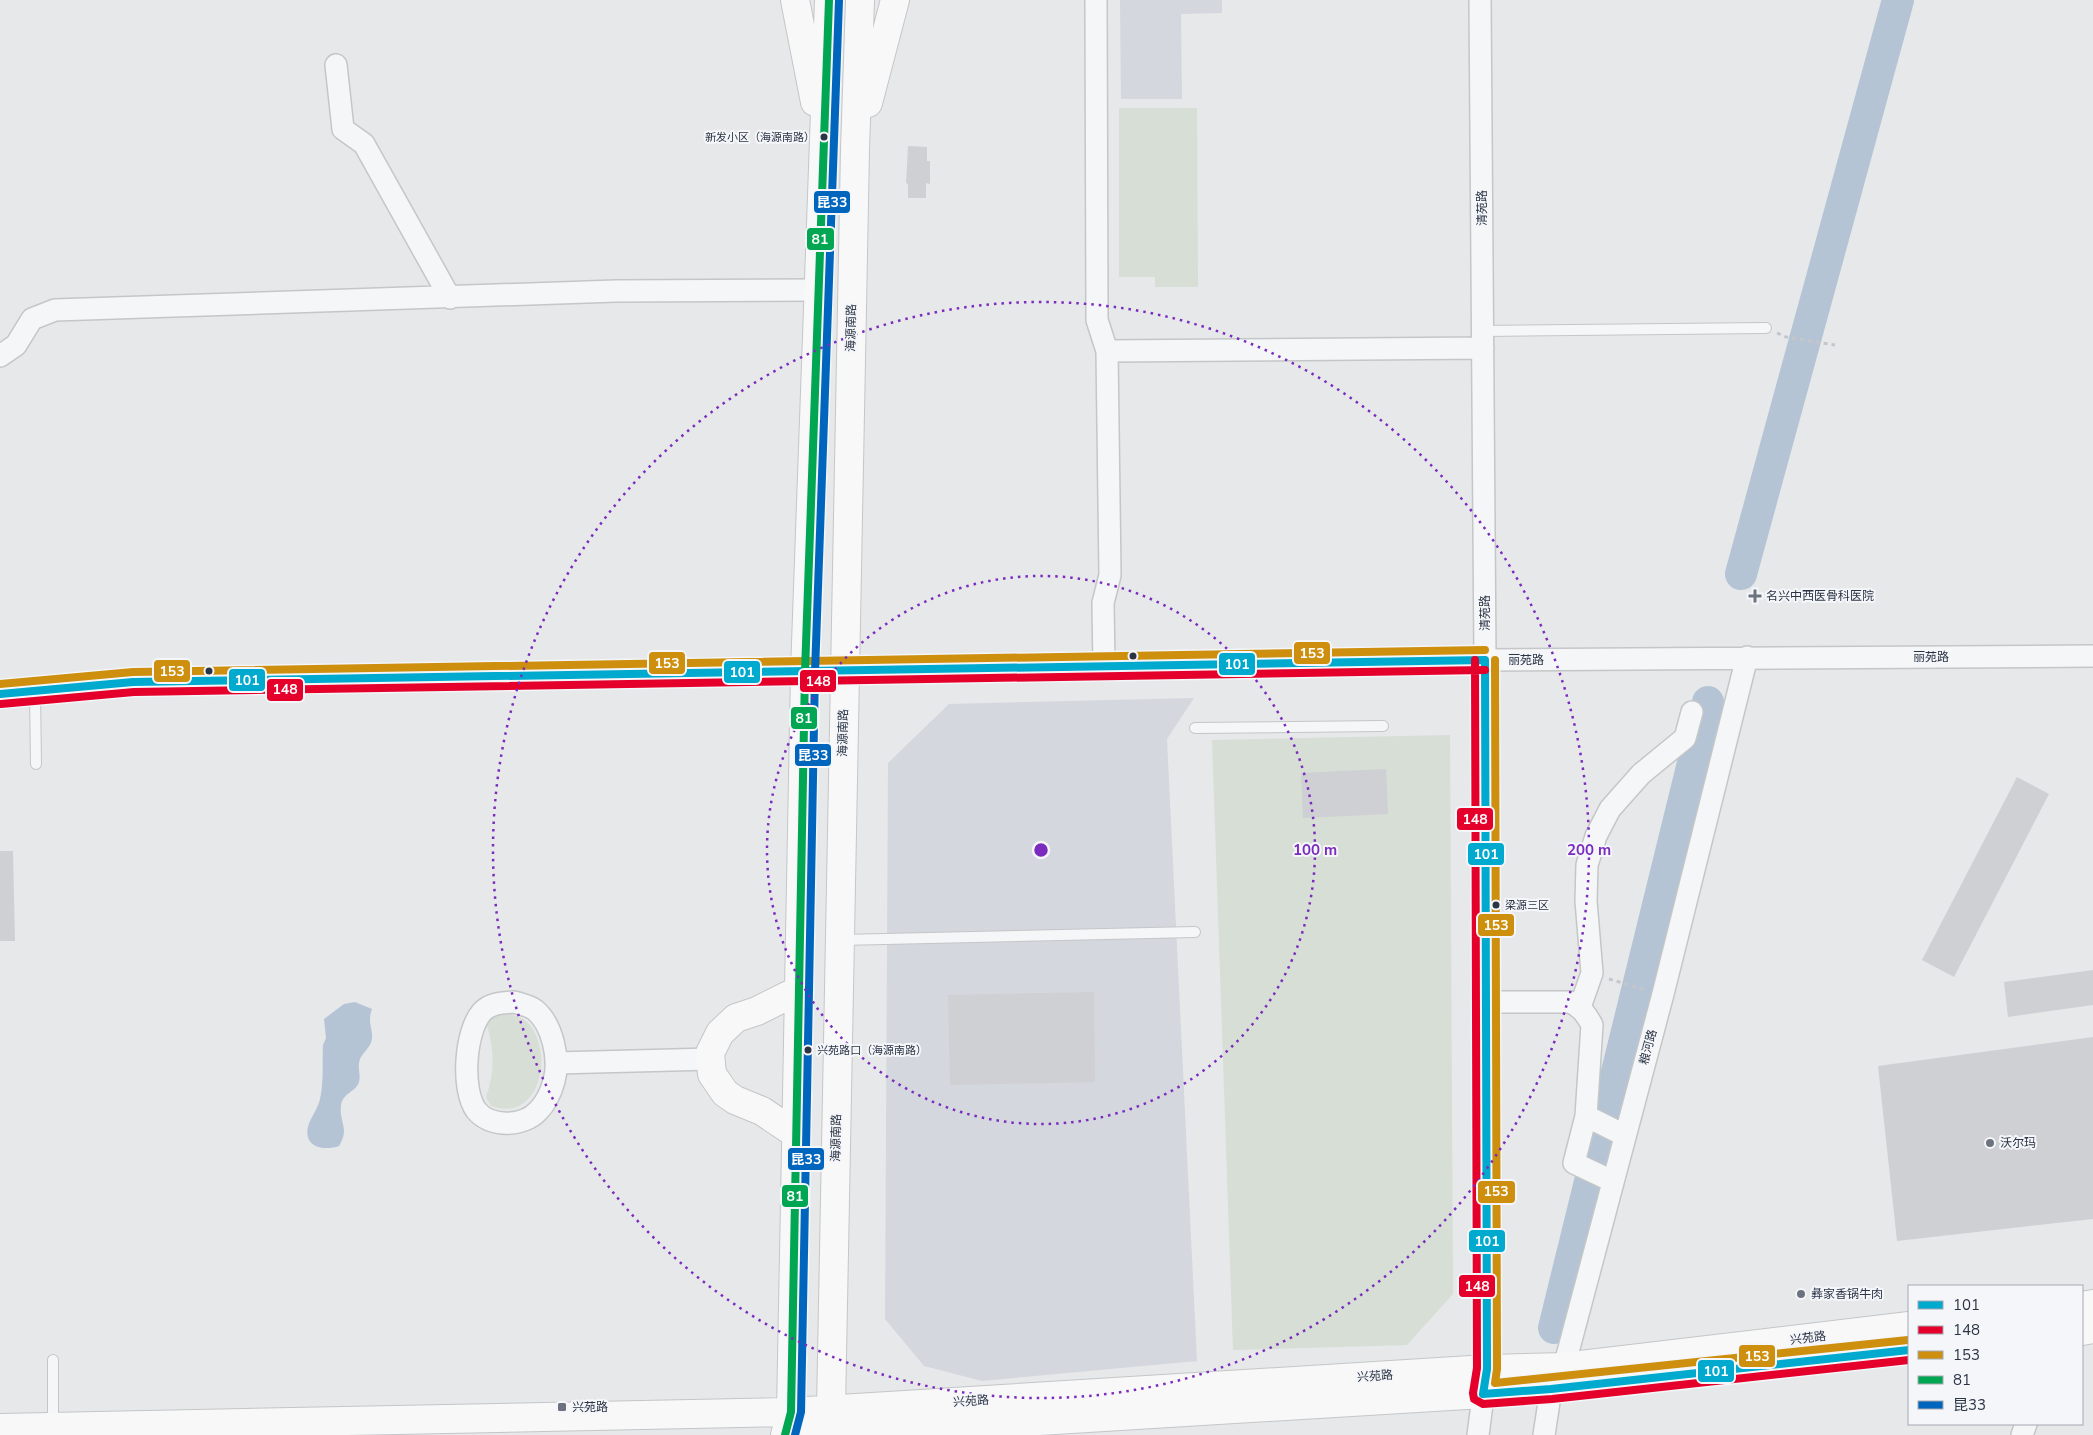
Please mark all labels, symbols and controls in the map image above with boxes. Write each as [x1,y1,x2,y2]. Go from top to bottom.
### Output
place label: 新发小区（海源南路） [705,130,815,145]
marker: 新发小区（海源南路） [819,132,829,142]
line badge: 昆33 [813,190,851,214]
street label: 清苑路 [1474,190,1490,226]
text: 昆33 [817,193,847,212]
line badge: 81 [806,227,835,251]
text: 81 [812,230,828,249]
street label: 海源南路 [843,304,859,352]
place label: 名兴中西医骨科医院 [1766,588,1874,604]
marker: 名兴中西医骨科医院 [1748,589,1762,603]
street label: 清苑路 [1477,595,1493,631]
line badge: 153 [1293,641,1331,665]
text: 153 [1299,644,1325,663]
street label: 丽苑路 [1913,649,1949,665]
line badge: 153 [648,651,686,675]
unlabelled marker [1128,651,1138,661]
line badge: 101 [1218,652,1256,676]
street label: 丽苑路 [1508,652,1544,668]
text: 153 [654,654,680,673]
text: 101 [1224,655,1250,674]
line badge: 153 [153,659,191,683]
line badge: 101 [723,660,761,684]
text: 153 [159,662,185,681]
text: 101 [729,663,755,682]
unlabelled marker [204,666,214,676]
line badge: 101 [228,668,266,692]
line badge: 148 [799,669,837,693]
text: 101 [234,671,260,690]
text: 148 [805,672,831,691]
line badge: 148 [266,678,304,702]
text: 148 [272,680,298,699]
line badge: 81 [790,706,818,730]
text: 81 [796,709,812,728]
street label: 海源南路 [835,709,851,757]
line badge: 昆33 [794,743,832,767]
text: 昆33 [798,746,828,765]
line badge: 148 [1456,807,1494,831]
text: 148 [1462,810,1488,829]
text: 100 m [1293,840,1337,860]
text: 200 m [1567,840,1611,860]
centre of rings [1032,841,1050,859]
line badge: 101 [1467,842,1505,866]
text: 101 [1473,845,1499,864]
place label: 梁源三区 [1505,898,1549,913]
marker: 梁源三区 [1491,900,1501,910]
line badge: 153 [1477,913,1515,937]
text: 153 [1483,916,1509,935]
street label: 粮河路 [1636,1028,1660,1066]
place label: 兴苑路口（海源南路） [817,1043,927,1058]
marker: 兴苑路口（海源南路） [803,1045,813,1055]
street label: 海源南路 [828,1114,844,1162]
place label: 沃尔玛 [2000,1135,2036,1151]
marker: 沃尔玛 [1984,1137,1996,1149]
line badge: 昆33 [787,1147,825,1171]
text: 昆33 [791,1150,821,1169]
line badge: 153 [1477,1180,1516,1204]
text: 153 [1483,1182,1509,1201]
line badge: 81 [781,1184,809,1208]
text: 81 [787,1187,803,1206]
line badge: 101 [1468,1229,1506,1253]
text: 101 [1474,1232,1500,1251]
line badge: 148 [1458,1274,1496,1298]
text: 148 [1464,1277,1490,1296]
legend [1908,1285,2083,1425]
place label: 彝家香锅牛肉 [1811,1286,1883,1302]
marker: 彝家香锅牛肉 [1795,1288,1807,1300]
text: 101 [1953,1295,1980,1315]
text: 148 [1953,1320,1980,1340]
street label: 兴苑路 [1789,1328,1827,1348]
line badge: 153 [1738,1344,1776,1368]
text: 153 [1953,1345,1980,1365]
text: 153 [1744,1347,1770,1366]
line badge: 101 [1697,1359,1735,1383]
text: 101 [1703,1362,1729,1381]
street label: 兴苑路 [1356,1367,1394,1385]
text: 81 [1953,1370,1971,1390]
street label: 兴苑路 [952,1392,990,1410]
text: 昆33 [1953,1395,1986,1415]
place label: 兴苑路 [572,1399,608,1415]
marker: 兴苑路 [556,1401,568,1413]

